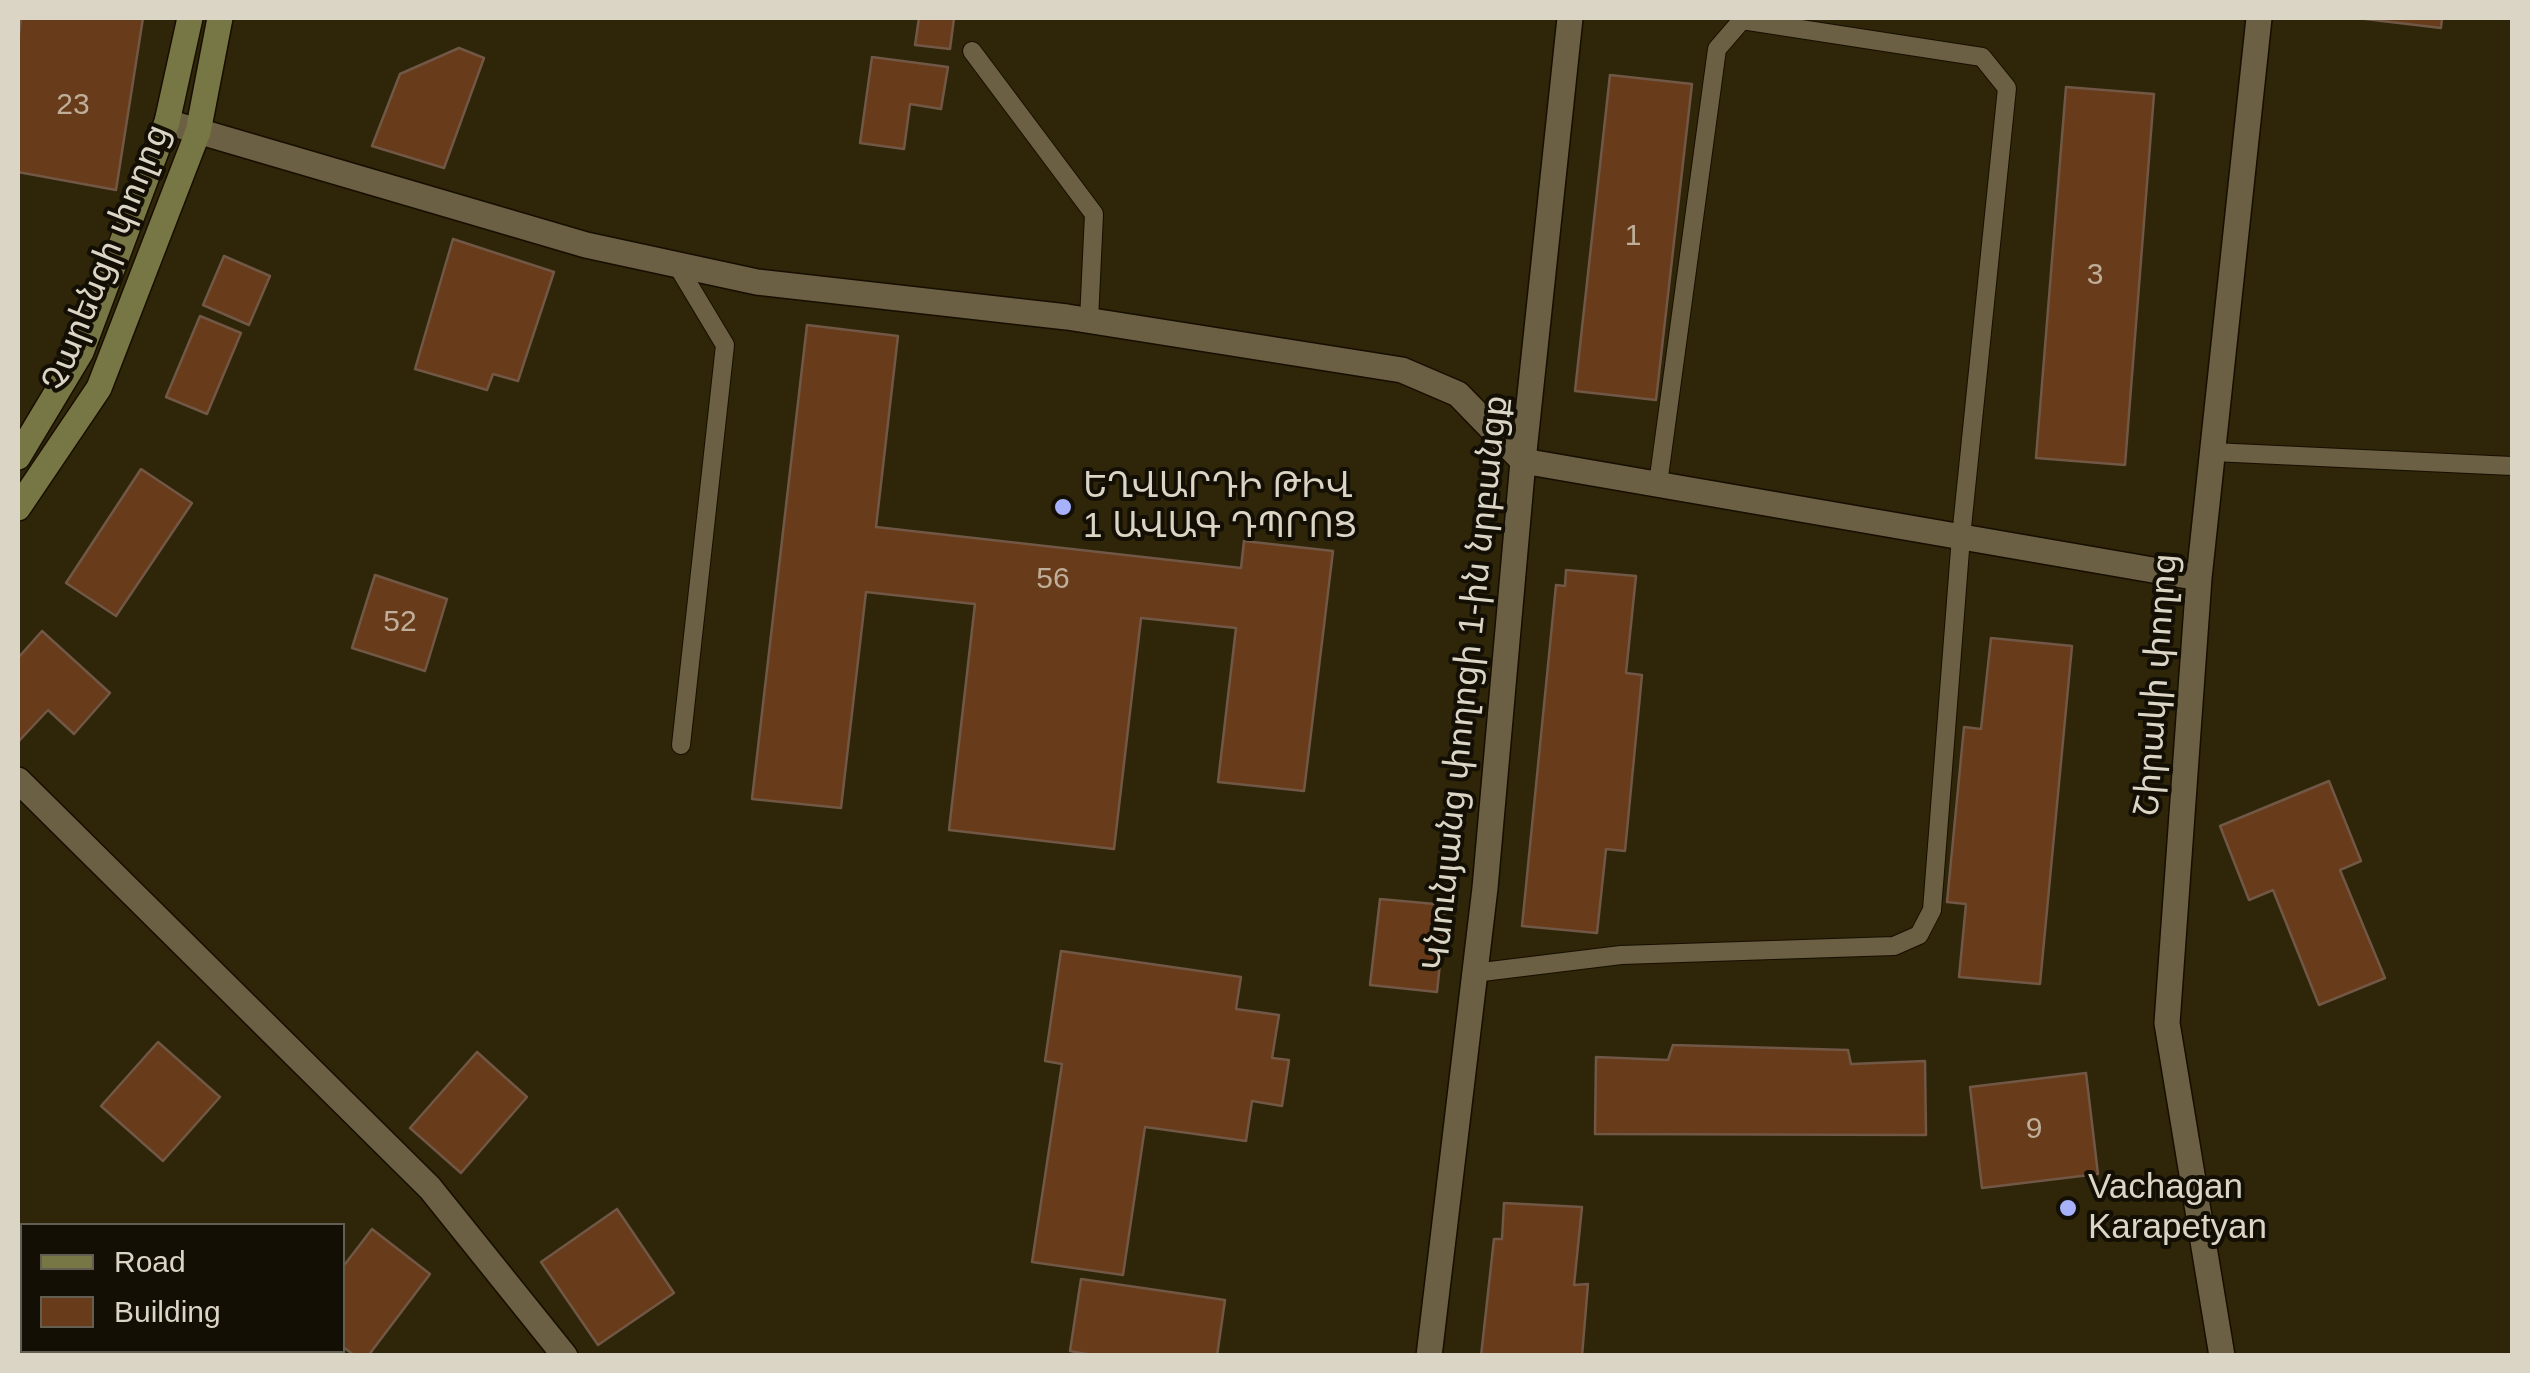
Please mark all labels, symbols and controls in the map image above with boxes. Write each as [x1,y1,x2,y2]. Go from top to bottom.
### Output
house number: 23 [56,88,90,124]
street label: Չարենցի փողոց [34,118,180,398]
house number: 1 [1625,219,1641,255]
house number: 3 [2087,258,2103,294]
street label: Կնունյանց փողոցի 1-ին նրբանցք [1416,393,1518,973]
place label: ԵՂՎԱՐԴԻ ԹԻՎ 1 ԱՎԱԳ ԴՊՐՈՑ [1083,466,1357,548]
marker: ԵՂՎԱՐԴԻ ԹԻՎ 1 ԱՎԱԳ ԴՊՐՈՑ [1052,496,1074,518]
street label: Շիրակի փողոց [2127,552,2187,818]
house number: 56 [1036,562,1070,598]
house number: 52 [383,605,417,641]
house number: 9 [2026,1112,2042,1148]
place label: Vachagan Karapetyan [2088,1167,2267,1249]
marker: Vachagan Karapetyan [2057,1197,2079,1219]
legend [20,1223,345,1353]
text: Road [114,1245,186,1278]
text: Building [114,1295,221,1328]

